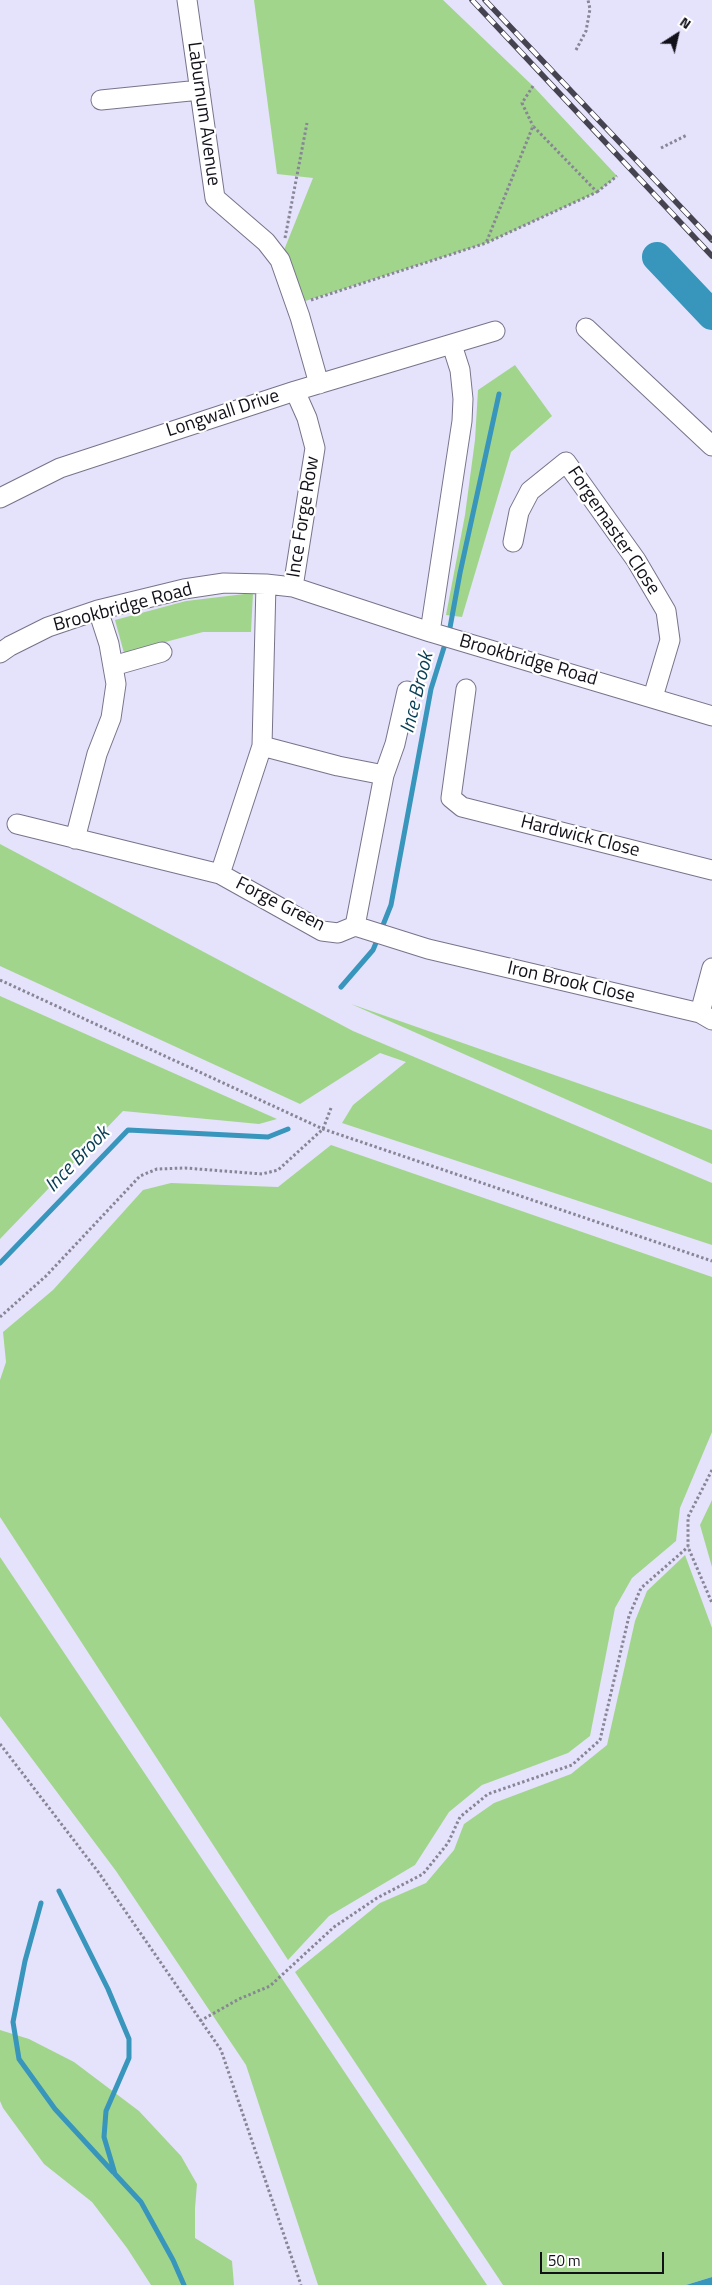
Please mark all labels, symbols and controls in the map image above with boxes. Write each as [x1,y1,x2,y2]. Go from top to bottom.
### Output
north arrow [652,10,702,60]
text: N [676,11,696,34]
street label: Laburnum Avenue [182,41,224,187]
street label: Longwall Drive [164,385,282,443]
street label: Ince Forge Row [283,455,325,579]
street label: Forgemaster Close [562,462,664,600]
street label: Brookbridge Road [51,579,195,637]
street label: Brookbridge Road [456,630,600,692]
water label: Ince Brook [396,650,440,736]
street label: Hardwick Close [518,811,642,863]
street label: Forge Green [232,873,328,937]
street label: Iron Brook Close [505,957,637,1009]
water label: Ince Brook [41,1122,115,1198]
scale bar [542,2242,666,2274]
text: 50 m [548,2249,581,2272]

